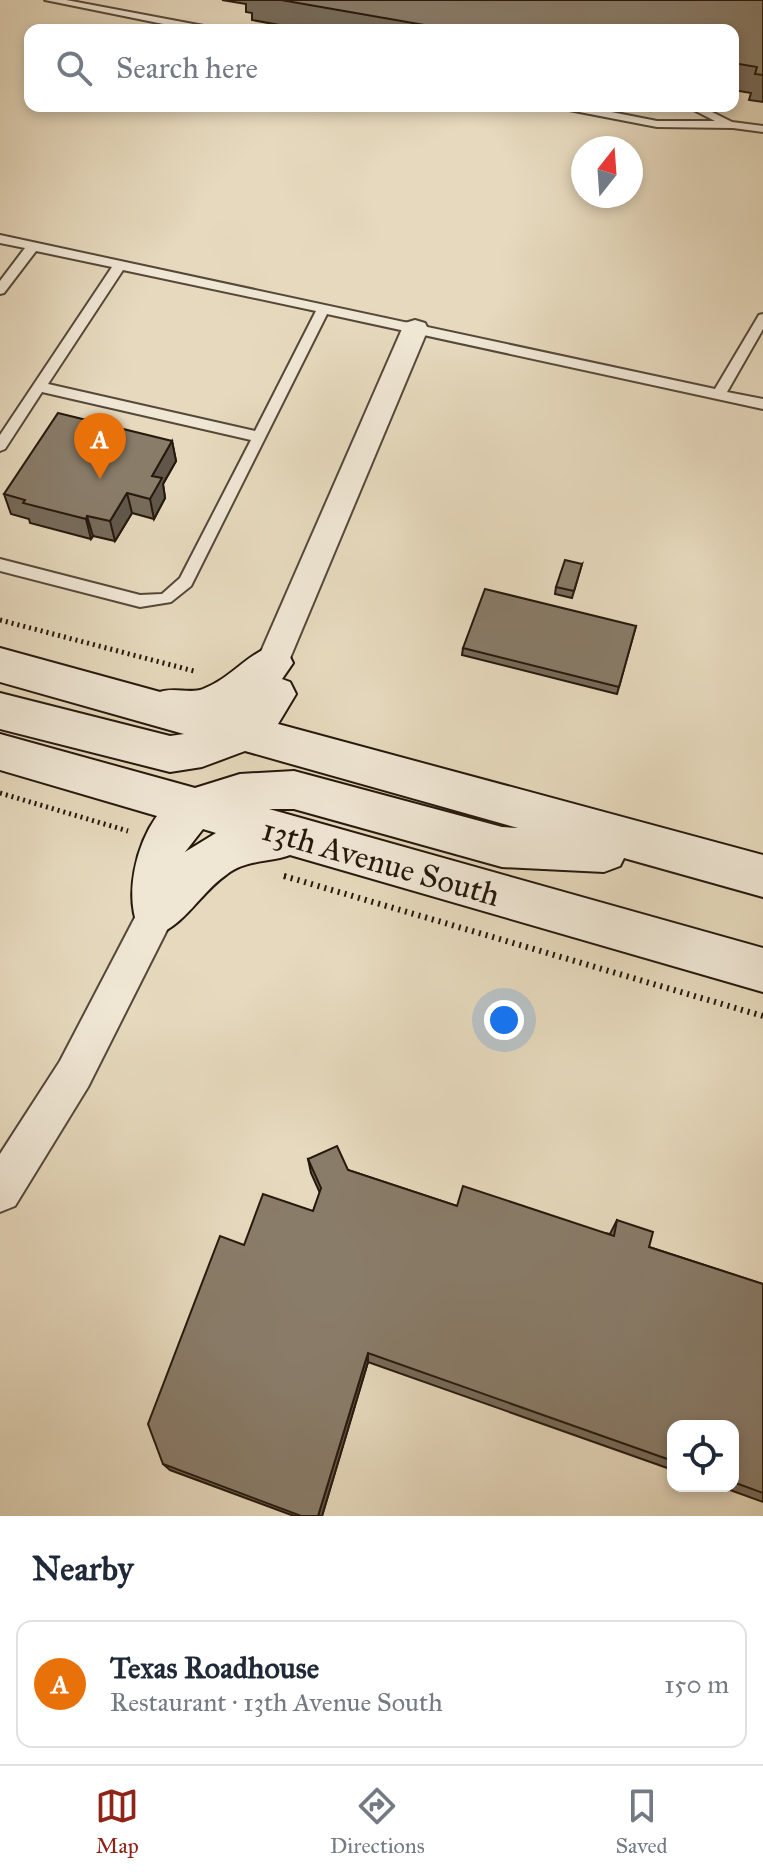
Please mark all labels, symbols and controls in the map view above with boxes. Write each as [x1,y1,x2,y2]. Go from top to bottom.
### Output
search box [24,24,739,112]
icon: search [52,46,96,90]
text: Search here [116,50,258,86]
north arrow [571,136,643,208]
pin: A [74,413,126,479]
street label: 13th Avenue South [258,810,504,915]
your location [484,1000,524,1040]
map controls [667,1420,739,1492]
button: locate [667,1420,739,1492]
text: Nearby [32,1548,134,1589]
text: Texas Roadhouse [110,1650,319,1686]
text: A [51,1668,69,1700]
text: 150 m [664,1668,729,1700]
text: Restaurant · 13th Avenue South [110,1686,443,1718]
tab: Map [95,1784,139,1859]
tab: Directions [330,1784,425,1859]
tab: Saved [615,1784,668,1859]

